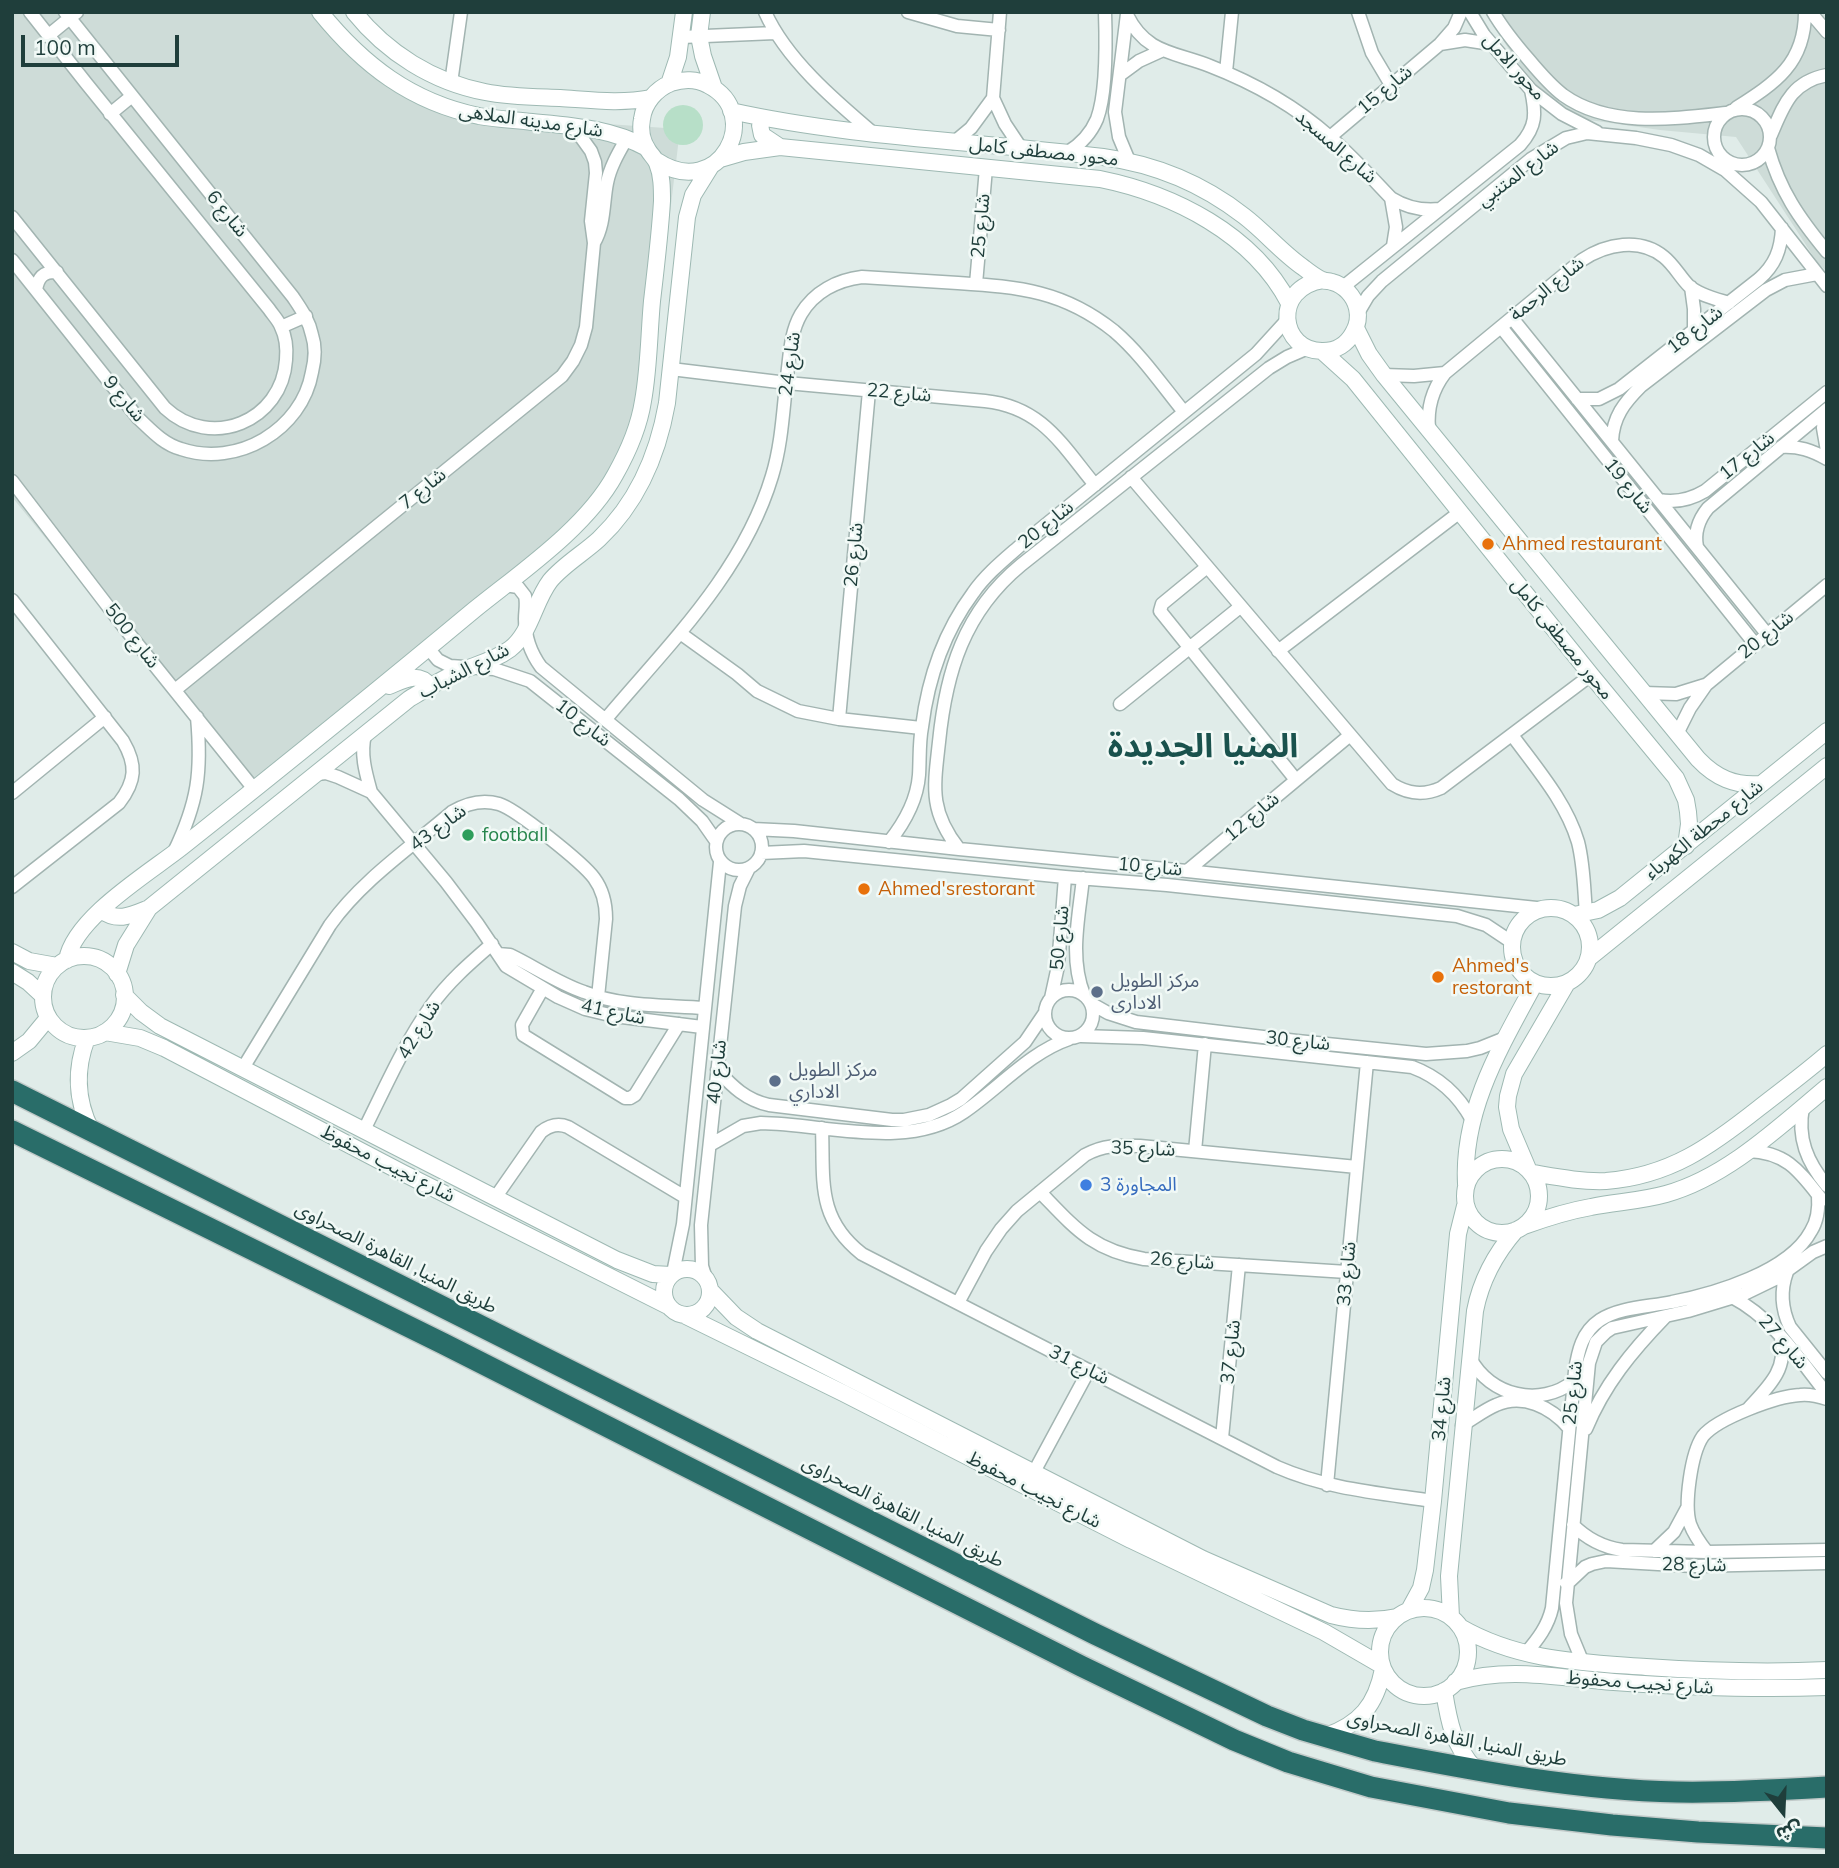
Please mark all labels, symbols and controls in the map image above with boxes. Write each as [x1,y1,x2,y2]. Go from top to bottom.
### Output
scale bar [24,21,182,65]
street label: محور الامل [1478,29,1550,105]
text: 100 m [34,34,96,60]
street label: شارع 15 [1353,60,1417,120]
street label: شارع مدينه الملاهى [458,100,604,142]
street label: شارع المسجد [1290,105,1382,189]
street label: محور مصطفى كامل [968,133,1120,171]
street label: شارع المتنبي [1473,136,1563,212]
street label: شارع 6 [201,186,253,242]
street label: شارع 25 [967,193,995,259]
street label: شارع الرحمة [1505,252,1589,326]
street label: شارع 18 [1662,301,1728,359]
street label: شارع 24 [774,330,806,398]
street label: شارع 9 [98,371,150,427]
street label: شارع 22 [866,379,932,407]
street label: شارع 17 [1715,427,1779,485]
street label: شارع 19 [1599,454,1657,518]
street label: شارع 7 [395,463,451,515]
street label: شارع 20 [1014,496,1078,554]
street label: شارع 26 [840,522,868,588]
place label: Ahmed restaurant [1502,533,1662,555]
marker: Ahmed restaurant [1480,536,1496,552]
street label: محور مصطفى كامل [1506,574,1618,704]
street label: شارع 500 [100,599,164,673]
street label: شارع 20 [1734,606,1798,664]
street label: شارع الشباب [415,638,513,704]
street label: شارع 10 [550,694,616,752]
district label: المنيا الجديدة [1108,727,1298,767]
street label: شارع محطة الكهرباء [1640,775,1768,885]
street label: شارع 12 [1220,787,1284,847]
street label: شارع 43 [405,800,471,856]
place label: football [482,824,548,846]
marker: football [460,827,476,843]
street label: شارع 10 [1117,853,1183,881]
place label: Ahmed'srestorant [878,878,1035,900]
marker: Ahmed'srestorant [856,881,872,897]
street label: شارع 50 [1046,905,1074,971]
place label: Ahmed's restorant [1452,955,1532,999]
marker: Ahmed's restorant [1430,969,1446,985]
place label: مركز الطويل الادارى [1111,970,1200,1014]
marker: مركز الطويل الادارى [1089,984,1105,1000]
street label: شارع 41 [579,994,647,1030]
street label: شارع 42 [393,996,445,1064]
street label: شارع 30 [1265,1026,1331,1056]
street label: شارع 40 [702,1039,732,1105]
place label: مركز الطويل الاداري [789,1059,878,1103]
marker: مركز الطويل الاداري [767,1073,783,1089]
street label: شارع نجيب محفوظ [317,1120,459,1208]
street label: شارع 35 [1110,1136,1176,1162]
place label: المجاورة 3 [1100,1174,1177,1196]
marker: المجاورة 3 [1078,1177,1094,1193]
street label: طريق المنيا, القاهرة الصحراوى [291,1197,501,1319]
street label: شارع 33 [1333,1241,1361,1307]
street label: شارع 26 [1149,1247,1215,1275]
street label: شارع 27 [1753,1310,1813,1374]
street label: شارع 37 [1216,1319,1246,1385]
street label: شارع 31 [1045,1340,1113,1390]
street label: شارع 25 [1558,1360,1588,1426]
street label: شارع 34 [1428,1376,1456,1442]
street label: شارع نجيب محفوظ [963,1446,1105,1534]
street label: طريق المنيا, القاهرة الصحراوى [798,1451,1008,1573]
street label: شارع 28 [1661,1553,1727,1577]
street label: شارع نجيب محفوظ [1566,1666,1714,1700]
street label: طريق المنيا, القاهرة الصحراوى [1345,1706,1569,1772]
north arrow [1748,1777,1818,1847]
text: ش [1773,1817,1806,1847]

